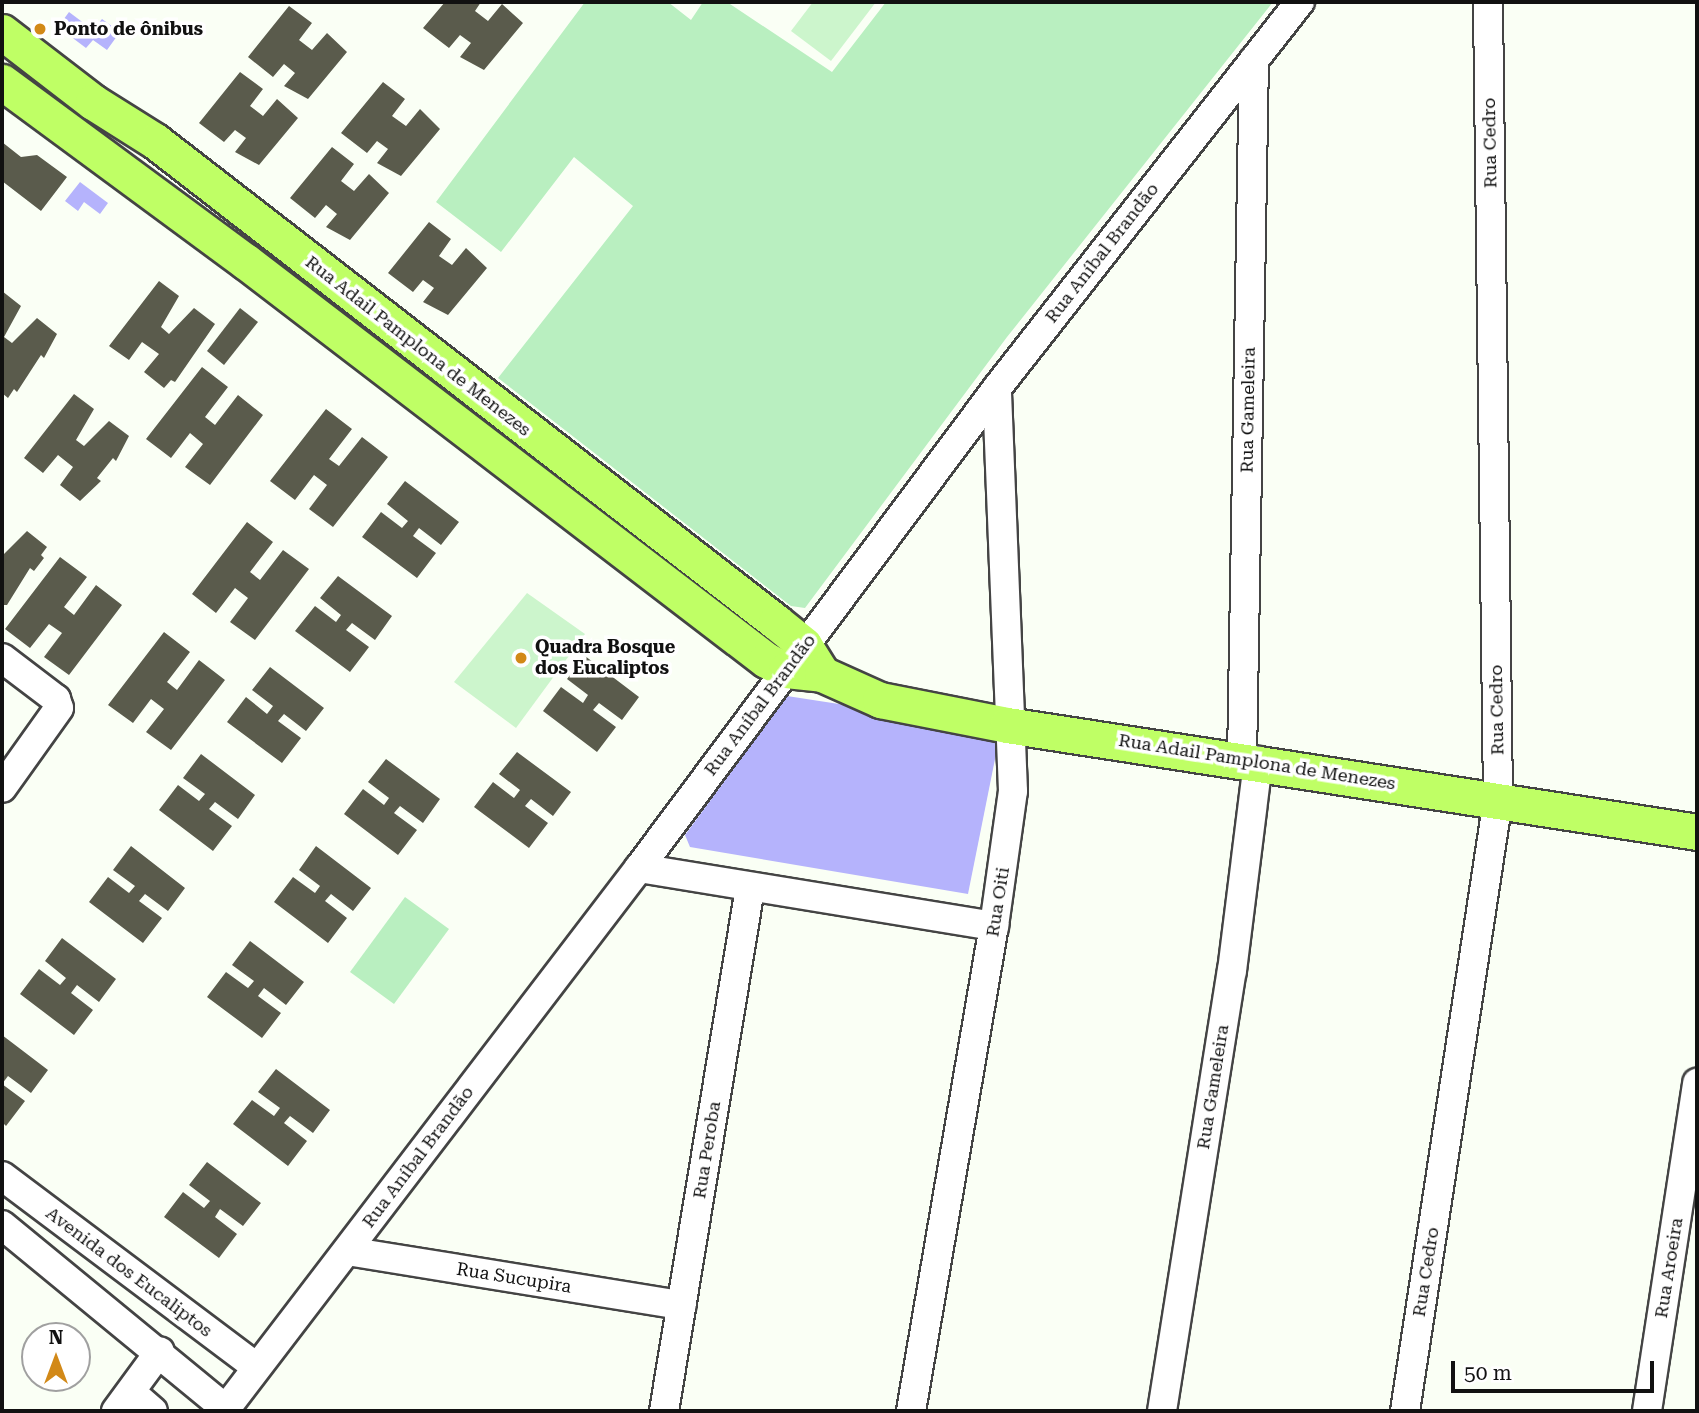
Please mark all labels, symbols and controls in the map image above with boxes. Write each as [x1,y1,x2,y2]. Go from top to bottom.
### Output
place label: Ponto de ônibus [54,18,203,40]
marker: Ponto de ônibus [32,21,48,37]
street label: Rua Cedro [1478,98,1502,188]
street label: Rua Aníbal Brandão [1041,179,1163,327]
street label: Rua Adail Pamplona de Menezes [301,251,535,441]
street label: Rua Gameleira [1236,347,1260,473]
street label: Rua Aníbal Brandão [700,630,820,780]
place label: Quadra Bosque dos Eucaliptos [535,637,675,680]
marker: Quadra Bosque dos Eucaliptos [513,650,529,666]
street label: Rua Cedro [1485,665,1509,755]
street label: Rua Adail Pamplona de Menezes [1117,729,1397,795]
street label: Rua Oiti [982,866,1014,938]
street label: Rua Gameleira [1192,1023,1234,1151]
street label: Rua Aníbal Brandão [358,1082,478,1232]
street label: Rua Peroba [689,1100,725,1200]
street label: Avenida dos Eucaliptos [42,1202,216,1342]
street label: Rua Aroeira [1650,1216,1688,1320]
street label: Rua Cedro [1408,1226,1444,1318]
street label: Rua Sucupira [455,1258,573,1298]
north arrow [21,1322,91,1392]
text: N [49,1326,63,1349]
scale bar [1454,1346,1657,1390]
text: 50 m [1464,1361,1512,1385]

